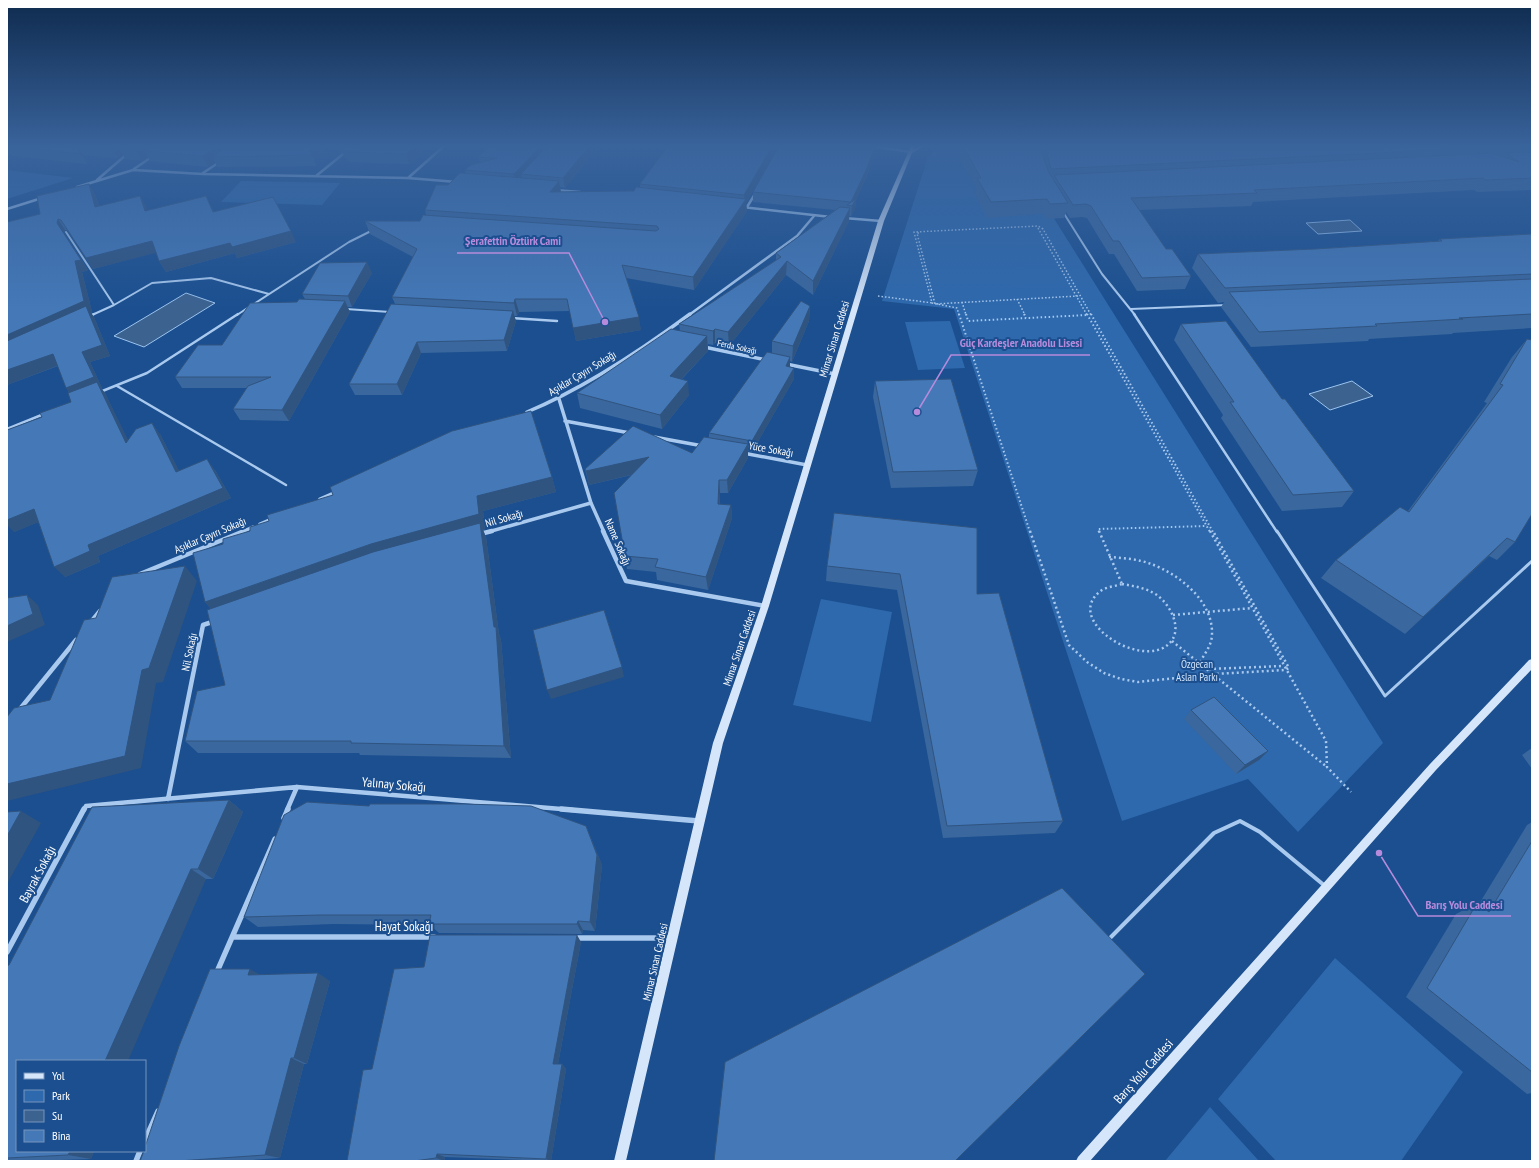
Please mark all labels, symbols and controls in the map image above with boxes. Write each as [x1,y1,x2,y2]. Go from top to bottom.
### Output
callout: Şerafettin Öztürk Cami [457,229,569,253]
text: Şerafettin Öztürk Cami [465,233,561,248]
street label: Mimar Sinan Caddesi [816,299,852,379]
callout: Güç Kardeşler Anadolu Lisesi [951,331,1090,355]
text: Güç Kardeşler Anadolu Lisesi [960,335,1083,350]
street label: Ferda Sokağı [716,337,758,356]
street label: Aşıklar Çayırı Sokağı [546,347,618,399]
street label: Yüce Sokağı [748,438,794,460]
street label: Nil Sokağı [484,506,524,530]
street label: Aşıklar Çayırı Sokağı [172,514,248,556]
street label: Name Sokağı [602,516,634,568]
street label: Mimar Sinan Caddesi [719,608,759,688]
street label: Nil Sokağı [178,632,200,672]
park label: Özgecan Aslan Parkı [1176,657,1218,684]
street label: Yalınay Sokağı [361,773,427,796]
street label: Bayrak Sokağı [15,843,60,906]
callout: Barış Yolu Caddesi [1418,892,1511,916]
text: Barış Yolu Caddesi [1425,897,1503,912]
street label: Hayat Sokağı [375,918,433,935]
street label: Mimar Sinan Caddesi [639,922,671,1002]
street label: Barış Yolu Caddesi [1110,1035,1177,1107]
legend [16,1060,146,1152]
text: Yol [52,1068,65,1083]
text: Park [52,1088,70,1103]
text: Su [52,1108,62,1123]
text: Bina [52,1128,71,1143]

